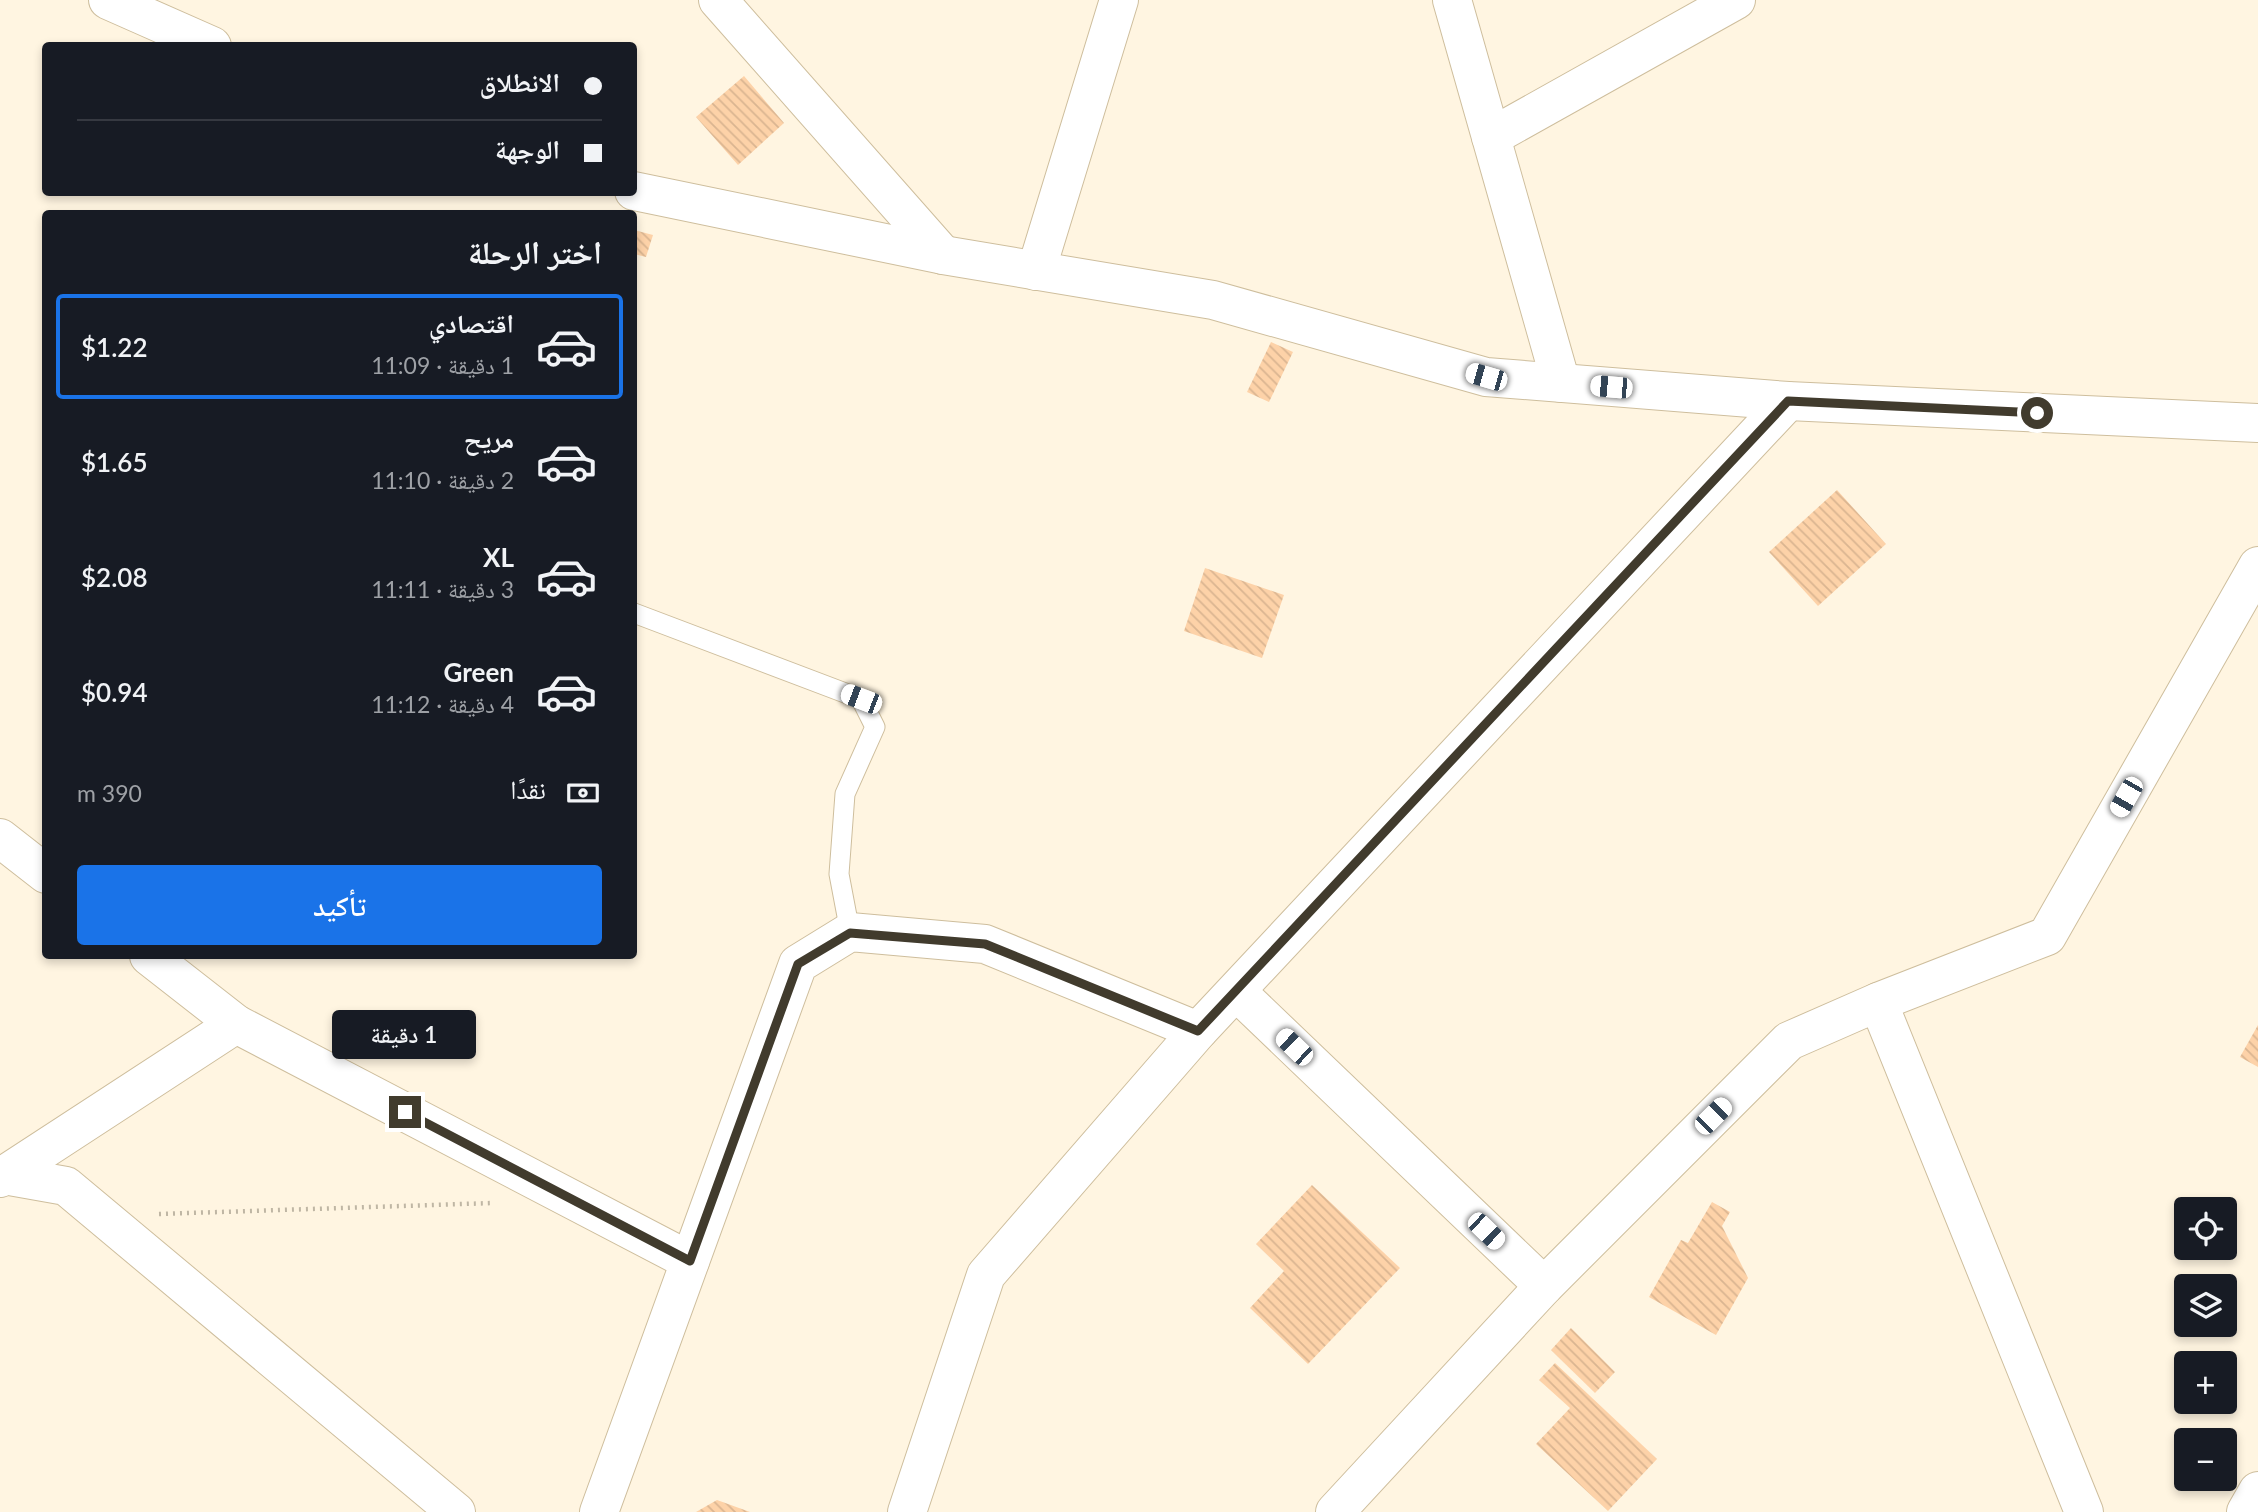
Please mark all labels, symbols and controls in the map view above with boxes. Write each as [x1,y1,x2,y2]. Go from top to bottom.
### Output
text: الانطلاق [480,66,560,98]
text: الوجهة [495,133,560,165]
text: اختر الرحلة [468,232,602,271]
text: اقتصادي [429,307,514,339]
icon: car [535,315,598,378]
text: $1.22 [81,331,147,363]
text: 1 دقيقة · 11:09 [371,351,514,379]
car [1463,361,1510,393]
car [1590,375,1633,399]
route start [2021,397,2053,429]
text: مريح [464,422,514,454]
icon: car [535,430,598,493]
text: $1.65 [81,446,147,478]
text: 2 دقيقة · 11:10 [371,466,514,494]
text: XL [483,541,514,573]
icon: car [535,545,598,608]
text: $2.08 [81,561,147,593]
text: 3 دقيقة · 11:11 [371,575,514,603]
text: Green [444,656,514,688]
icon: car [535,660,598,723]
text: $0.94 [81,676,147,708]
car [838,682,885,716]
text: 4 دقيقة · 11:12 [371,690,514,718]
text: نقدًا [510,773,546,805]
icon: cash [564,774,602,812]
car [2107,774,2146,820]
text: 390 m [77,779,142,807]
button: تأكيد [77,865,602,945]
callout: 1 دقيقة [333,1010,477,1060]
text: 1 دقيقة [371,1020,437,1048]
car [1272,1025,1317,1069]
car [1691,1094,1736,1138]
route end [389,1096,421,1128]
map controls [2174,1197,2237,1491]
button: locate [2174,1197,2237,1260]
car [1464,1209,1509,1253]
button: layers [2174,1274,2237,1337]
button: + [2174,1351,2237,1414]
button: − [2174,1428,2237,1491]

